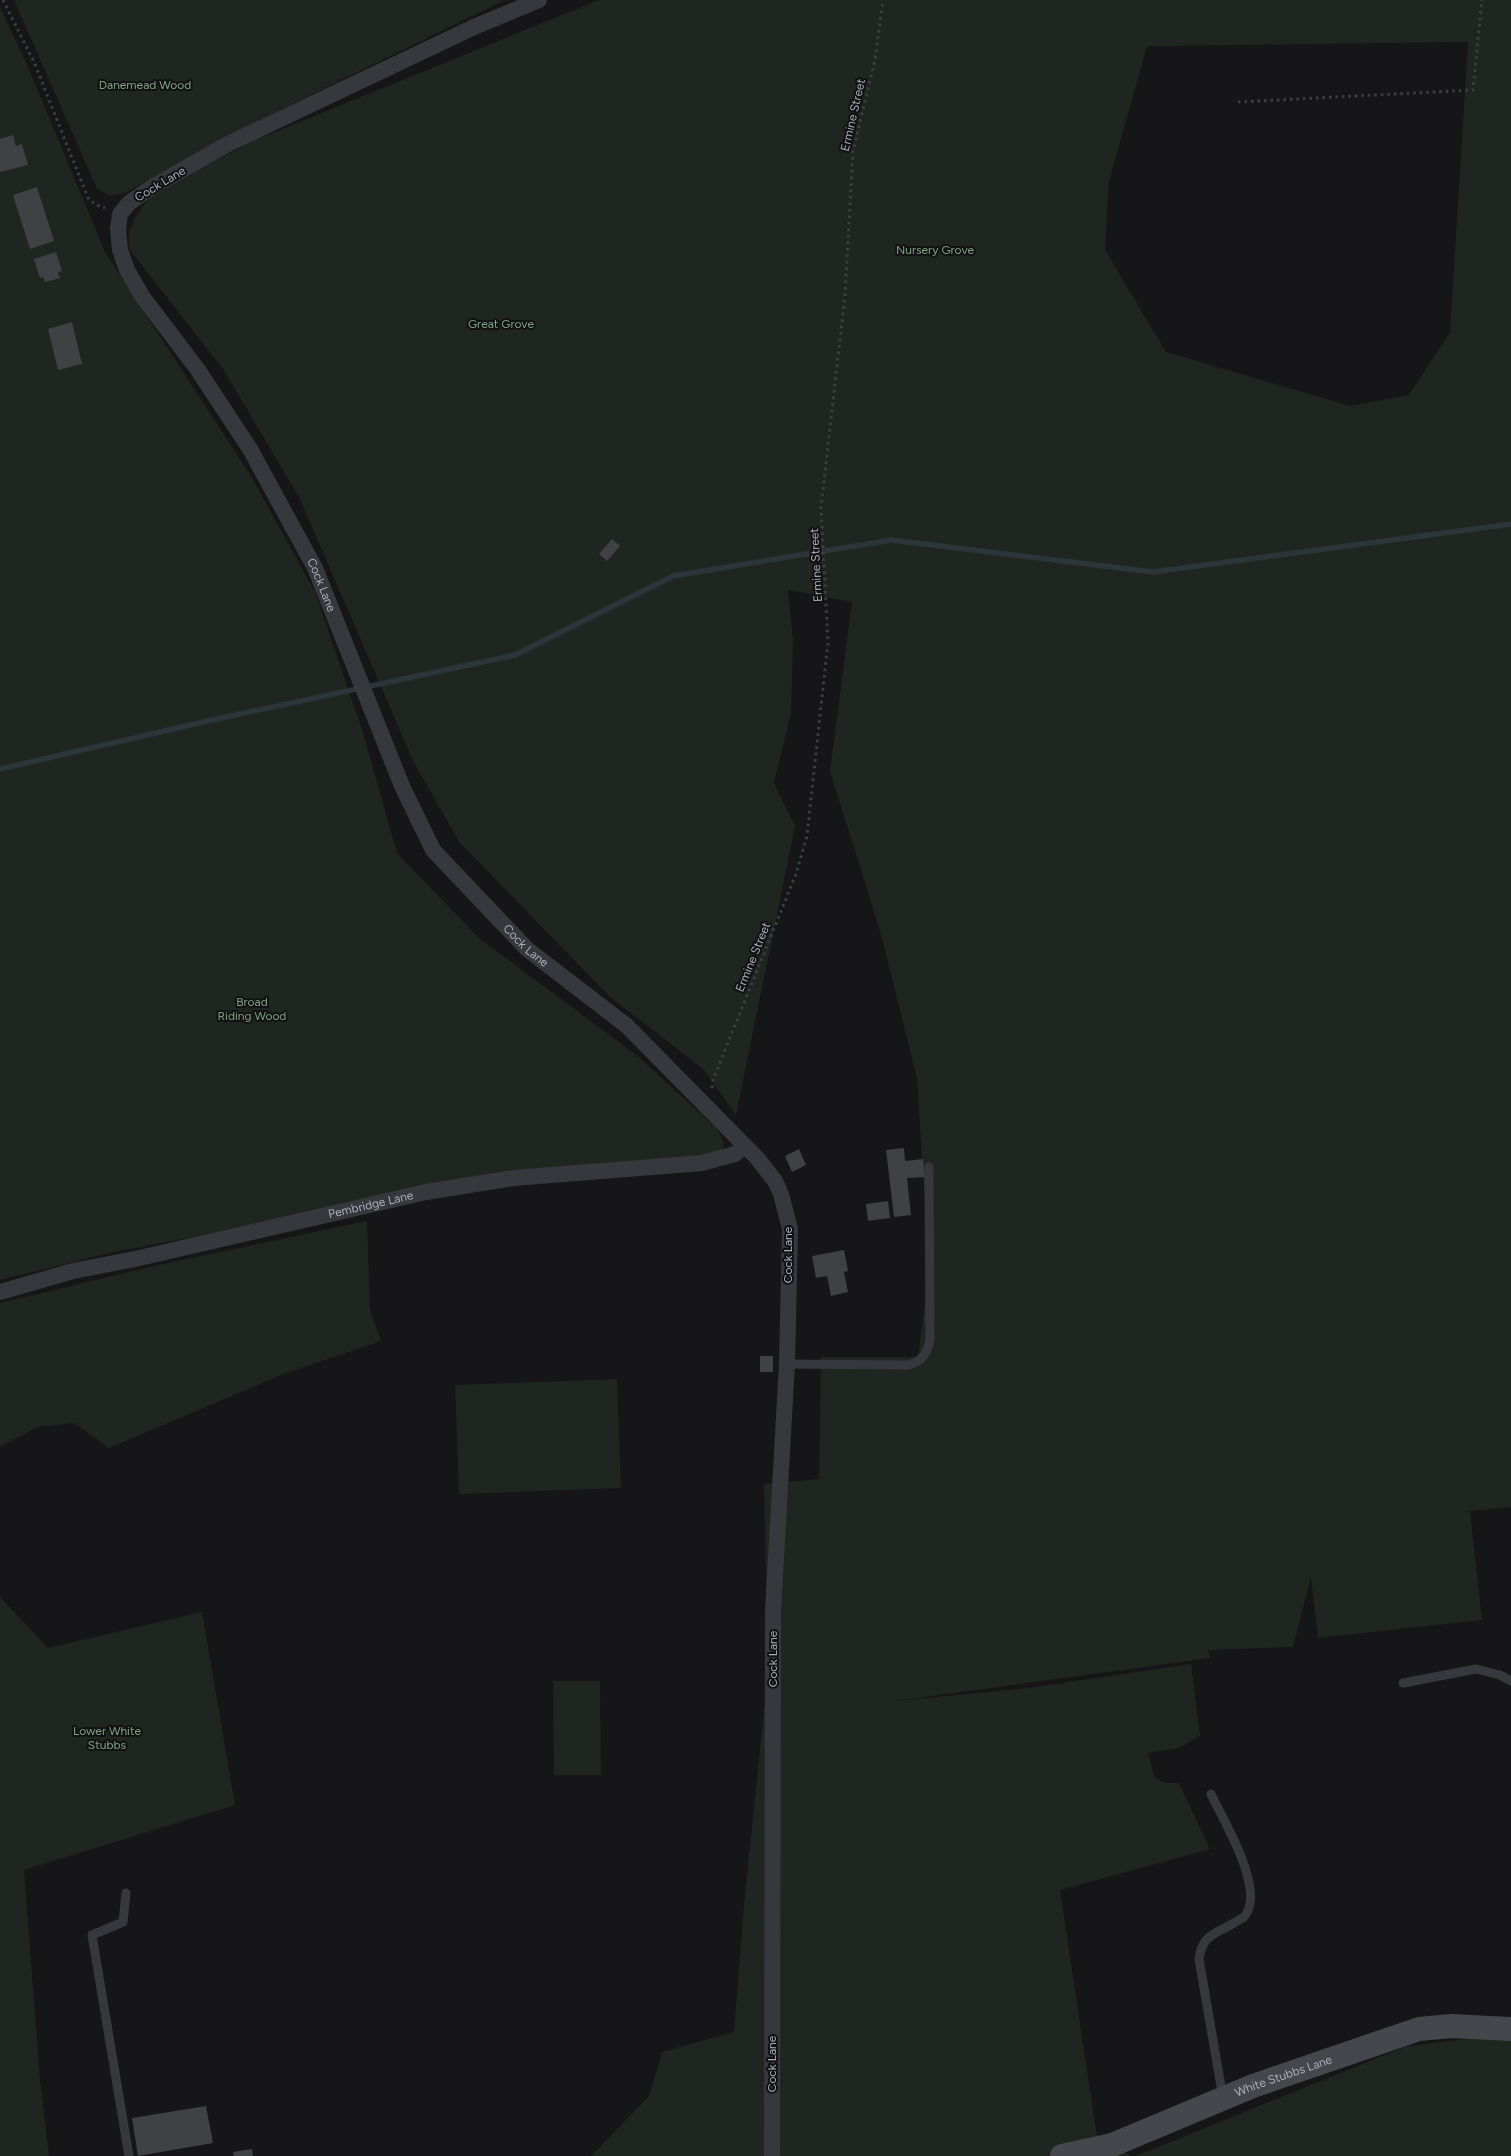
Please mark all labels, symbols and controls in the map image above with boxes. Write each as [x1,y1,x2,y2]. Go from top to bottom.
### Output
street label: Ermine Street [838,77,868,153]
park label: Danemead Wood [99,78,191,92]
street label: Cock Lane [132,163,188,205]
park label: Nursery Grove [896,243,975,257]
park label: Great Grove [468,317,534,331]
street label: Ermine Street [807,527,825,602]
street label: Cock Lane [304,556,339,614]
street label: Ermine Street [733,920,774,994]
street label: Cock Lane [500,921,552,970]
park label: Broad Riding Wood [218,995,286,1023]
street label: Pembridge Lane [327,1188,415,1221]
street label: Cock Lane [781,1226,795,1283]
street label: Cock Lane [766,1630,780,1687]
park label: Lower White Stubbs [73,1724,141,1752]
street label: Cock Lane [765,2035,779,2092]
street label: White Stubbs Lane [1233,2052,1334,2100]

